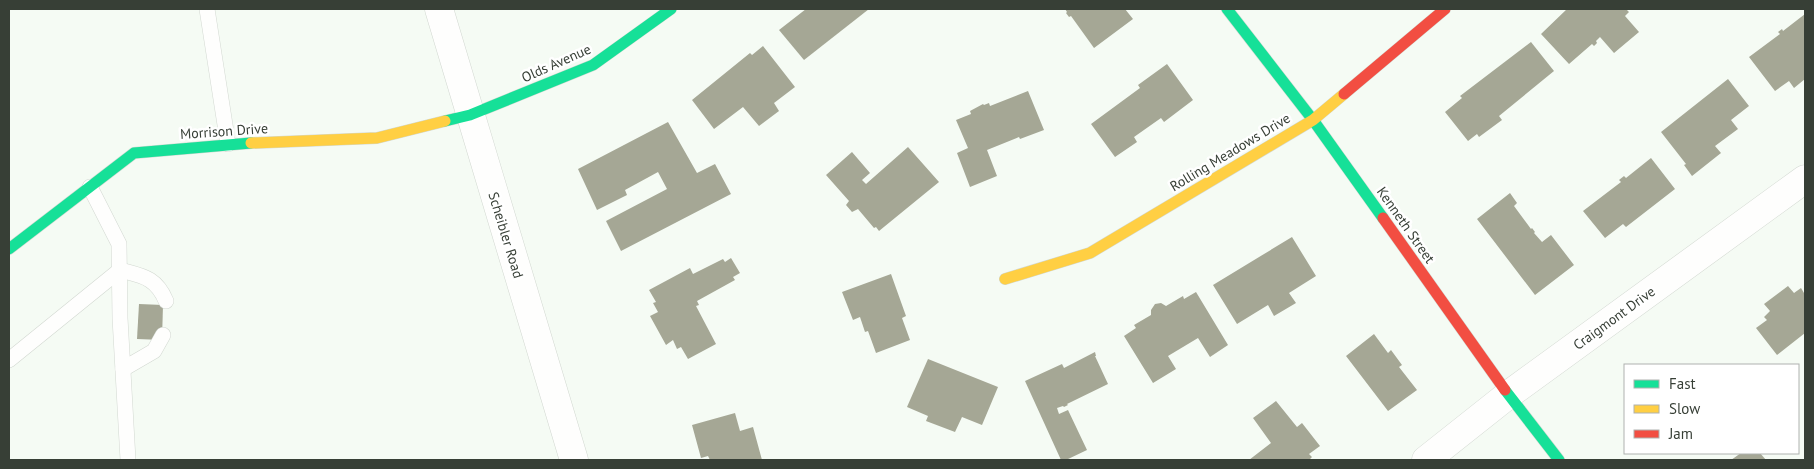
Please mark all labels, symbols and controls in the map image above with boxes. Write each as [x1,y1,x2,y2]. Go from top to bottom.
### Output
street label: Olds Avenue [518,40,594,86]
street label: Rolling Meadows Drive [1167,109,1293,195]
street label: Morrison Drive [179,119,269,143]
street label: Kenneth Street [1373,183,1439,267]
street label: Scheibler Road [484,190,528,280]
street label: Craigmont Drive [1569,282,1659,354]
legend [1624,364,1799,454]
text: Fast [1669,374,1696,393]
text: Slow [1669,399,1700,418]
text: Jam [1668,424,1693,443]

